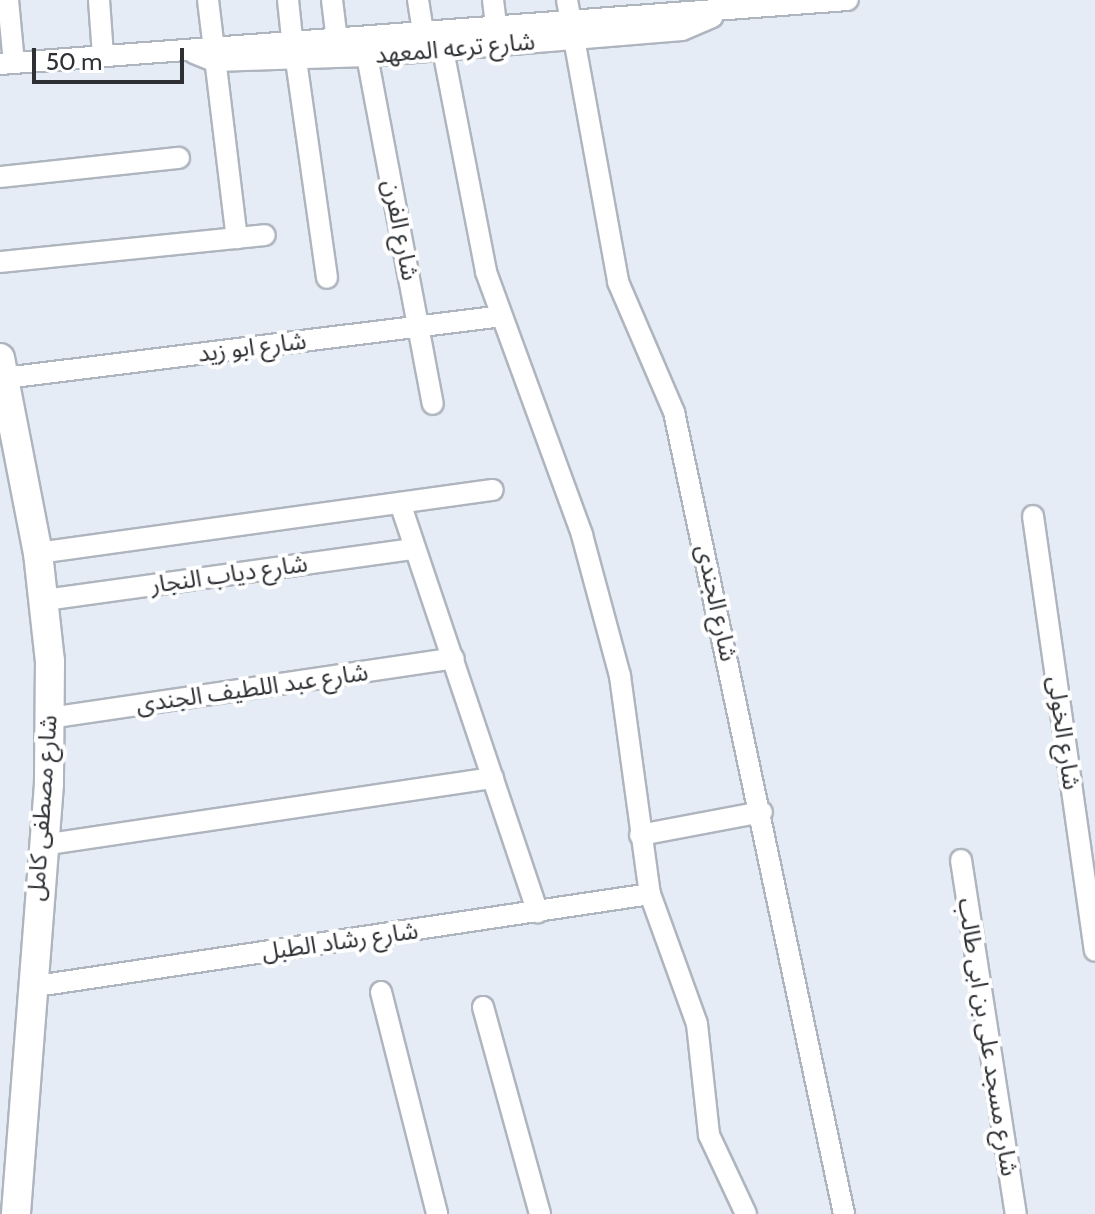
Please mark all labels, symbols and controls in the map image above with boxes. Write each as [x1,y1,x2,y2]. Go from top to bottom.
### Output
street label: شارع ترعه المعهد [374,27,536,69]
scale bar [36,32,188,82]
text: 50 m [46,47,102,76]
street label: شارع الفرن [377,177,425,283]
street label: شارع ابو زيد [196,326,308,368]
street label: شارع الجندى [691,542,743,664]
street label: شارع دياب النجار [149,549,309,599]
street label: شارع عبد اللطيف الجندى [134,657,370,719]
street label: شارع الخولى [1042,674,1086,792]
street label: شارع مصطفى كامل [21,714,63,902]
street label: شارع مسجد على بن ابى طالب [952,896,1024,1178]
street label: شارع رشاد الطبل [260,916,420,966]

